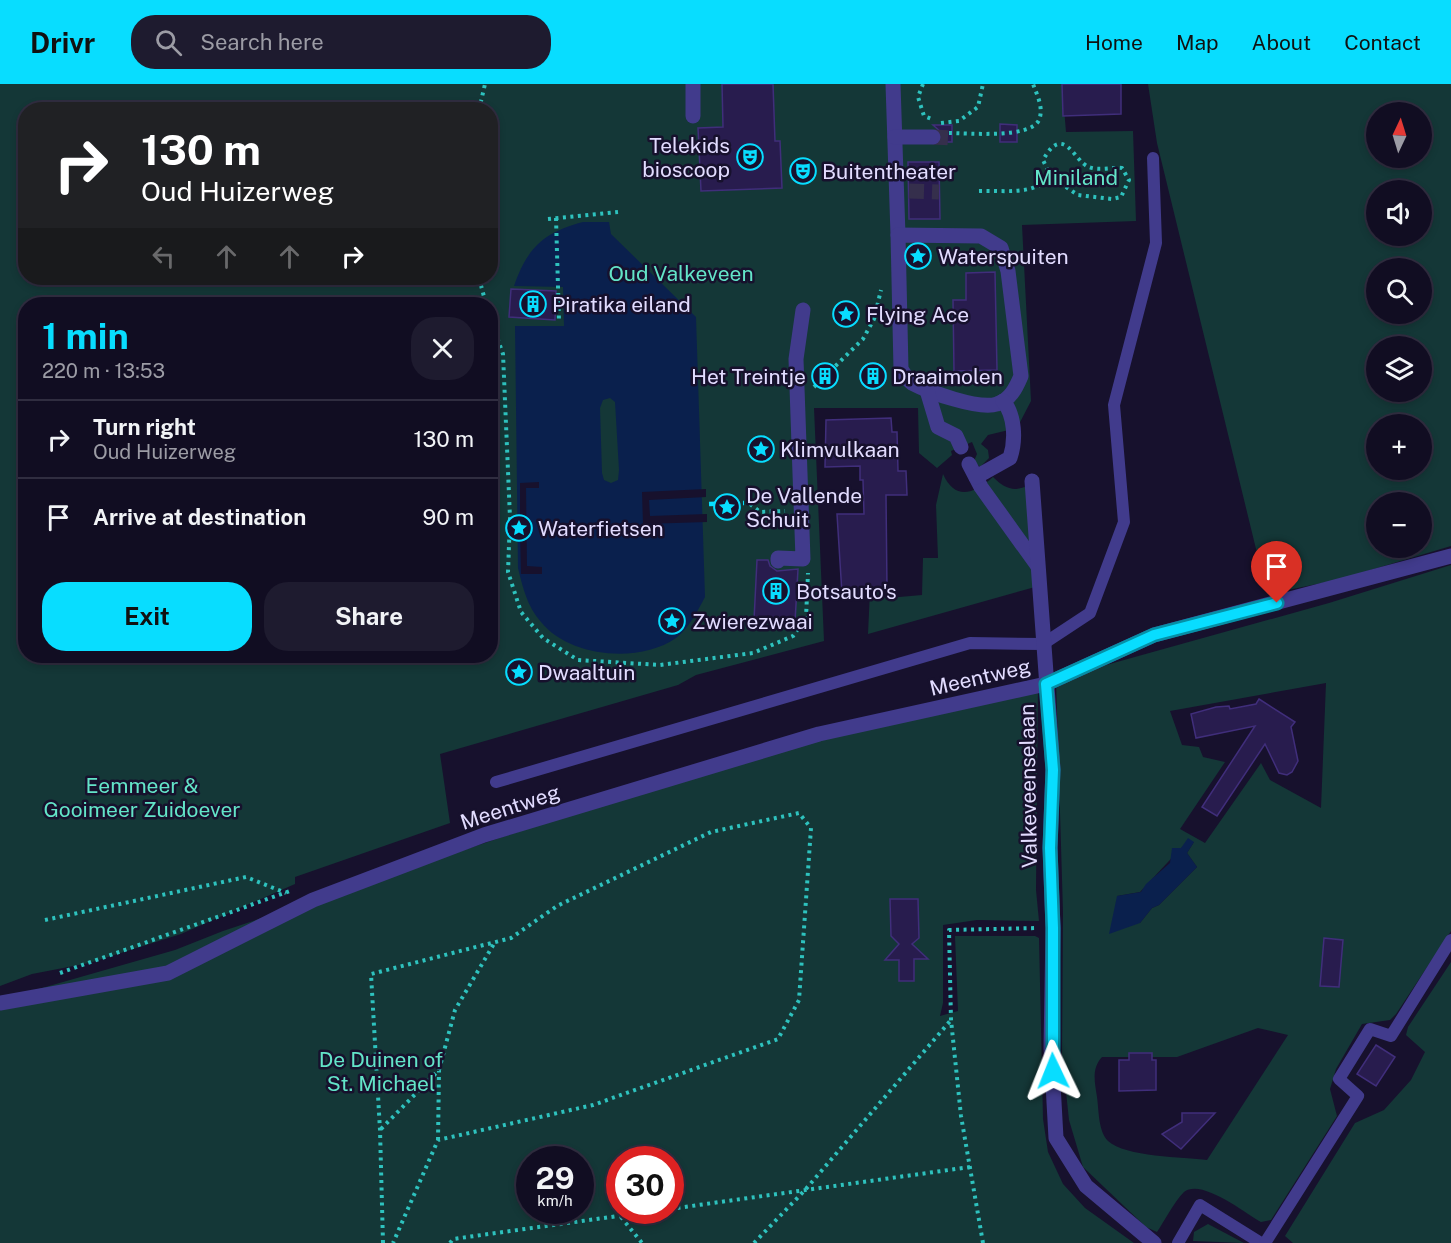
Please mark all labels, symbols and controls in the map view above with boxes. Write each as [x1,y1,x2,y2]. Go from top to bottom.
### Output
search box [131,15,551,69]
text: Drivr [30,26,95,59]
icon: search [152,26,185,59]
text: Search here [200,29,324,55]
text: Home [1085,30,1143,55]
text: Map [1176,30,1219,55]
text: About [1252,30,1311,55]
text: Contact [1344,30,1421,55]
north arrow [1366,102,1432,168]
map controls [1366,102,1432,558]
text: 130 m [141,125,261,174]
icon: right [42,126,120,204]
place label: Telekids bioscoop [642,133,730,182]
theatre icon: Telekids bioscoop [735,142,765,172]
theatre icon: Buitentheater [788,156,818,186]
place label: Buitentheater [822,159,956,184]
park label: Miniland [1034,165,1118,190]
text: Oud Huizerweg [141,175,334,207]
button: sound [1366,180,1432,246]
icon: left [147,240,180,273]
icon: ahead [210,240,243,273]
icon: ahead [273,240,306,273]
icon: right [336,240,369,273]
place icon: Waterspuiten [903,241,933,271]
place label: Waterspuiten [938,244,1069,269]
button: search [1366,258,1432,324]
park label: Oud Valkeveen [608,261,754,286]
building icon: Piratika eiland [518,289,548,319]
place label: Piratika eiland [552,292,691,317]
place icon: Flying Ace [831,299,861,329]
place label: Flying Ace [866,302,969,327]
text: 1 min [42,315,129,357]
button: close [411,317,474,380]
button: layers [1366,336,1432,402]
text: 220 m · 13:53 [42,359,165,383]
building icon: Het Treintje [810,361,840,391]
building icon: Draaimolen [858,361,888,391]
place label: Het Treintje [691,364,806,389]
place label: Draaimolen [892,364,1003,389]
text: Turn right [93,414,196,440]
button: + [1366,414,1432,480]
icon: right [42,423,75,456]
text: 130 m [413,426,474,452]
place icon: Klimvulkaan [746,434,776,464]
place label: Klimvulkaan [780,437,900,462]
text: Oud Huizerweg [93,440,236,464]
place label: De Vallende Schuit [746,483,862,532]
place icon: De Vallende Schuit [712,492,742,522]
button: − [1366,492,1432,558]
icon: arrive [42,501,75,534]
text: Arrive at destination [93,504,306,530]
text: 90 m [423,504,474,530]
place icon: Waterfietsen [504,513,534,543]
place label: Waterfietsen [538,516,664,541]
pin [1251,541,1302,603]
icon: arrive [1260,550,1293,583]
building icon: Botsauto's [761,576,791,606]
place label: Botsauto's [796,579,897,604]
button: Exit [42,582,252,651]
button: Share [264,582,474,651]
place icon: Zwierezwaai [657,606,687,636]
place label: Zwierezwaai [692,609,813,634]
street label: Meentweg [927,653,1033,701]
place icon: Dwaaltuin [504,657,534,687]
place label: Dwaaltuin [538,660,635,685]
street label: Valkeveenselaan [1014,704,1042,868]
park label: Eemmeer & Gooimeer Zuidoever [43,773,241,822]
street label: Meentweg [457,779,563,835]
position arrow [1021,1039,1085,1103]
park label: De Duinen of St. Michael [319,1047,443,1096]
speed limit sign: 30 [606,1146,684,1224]
text: 29 [536,1160,574,1196]
text: km/h [537,1192,573,1209]

